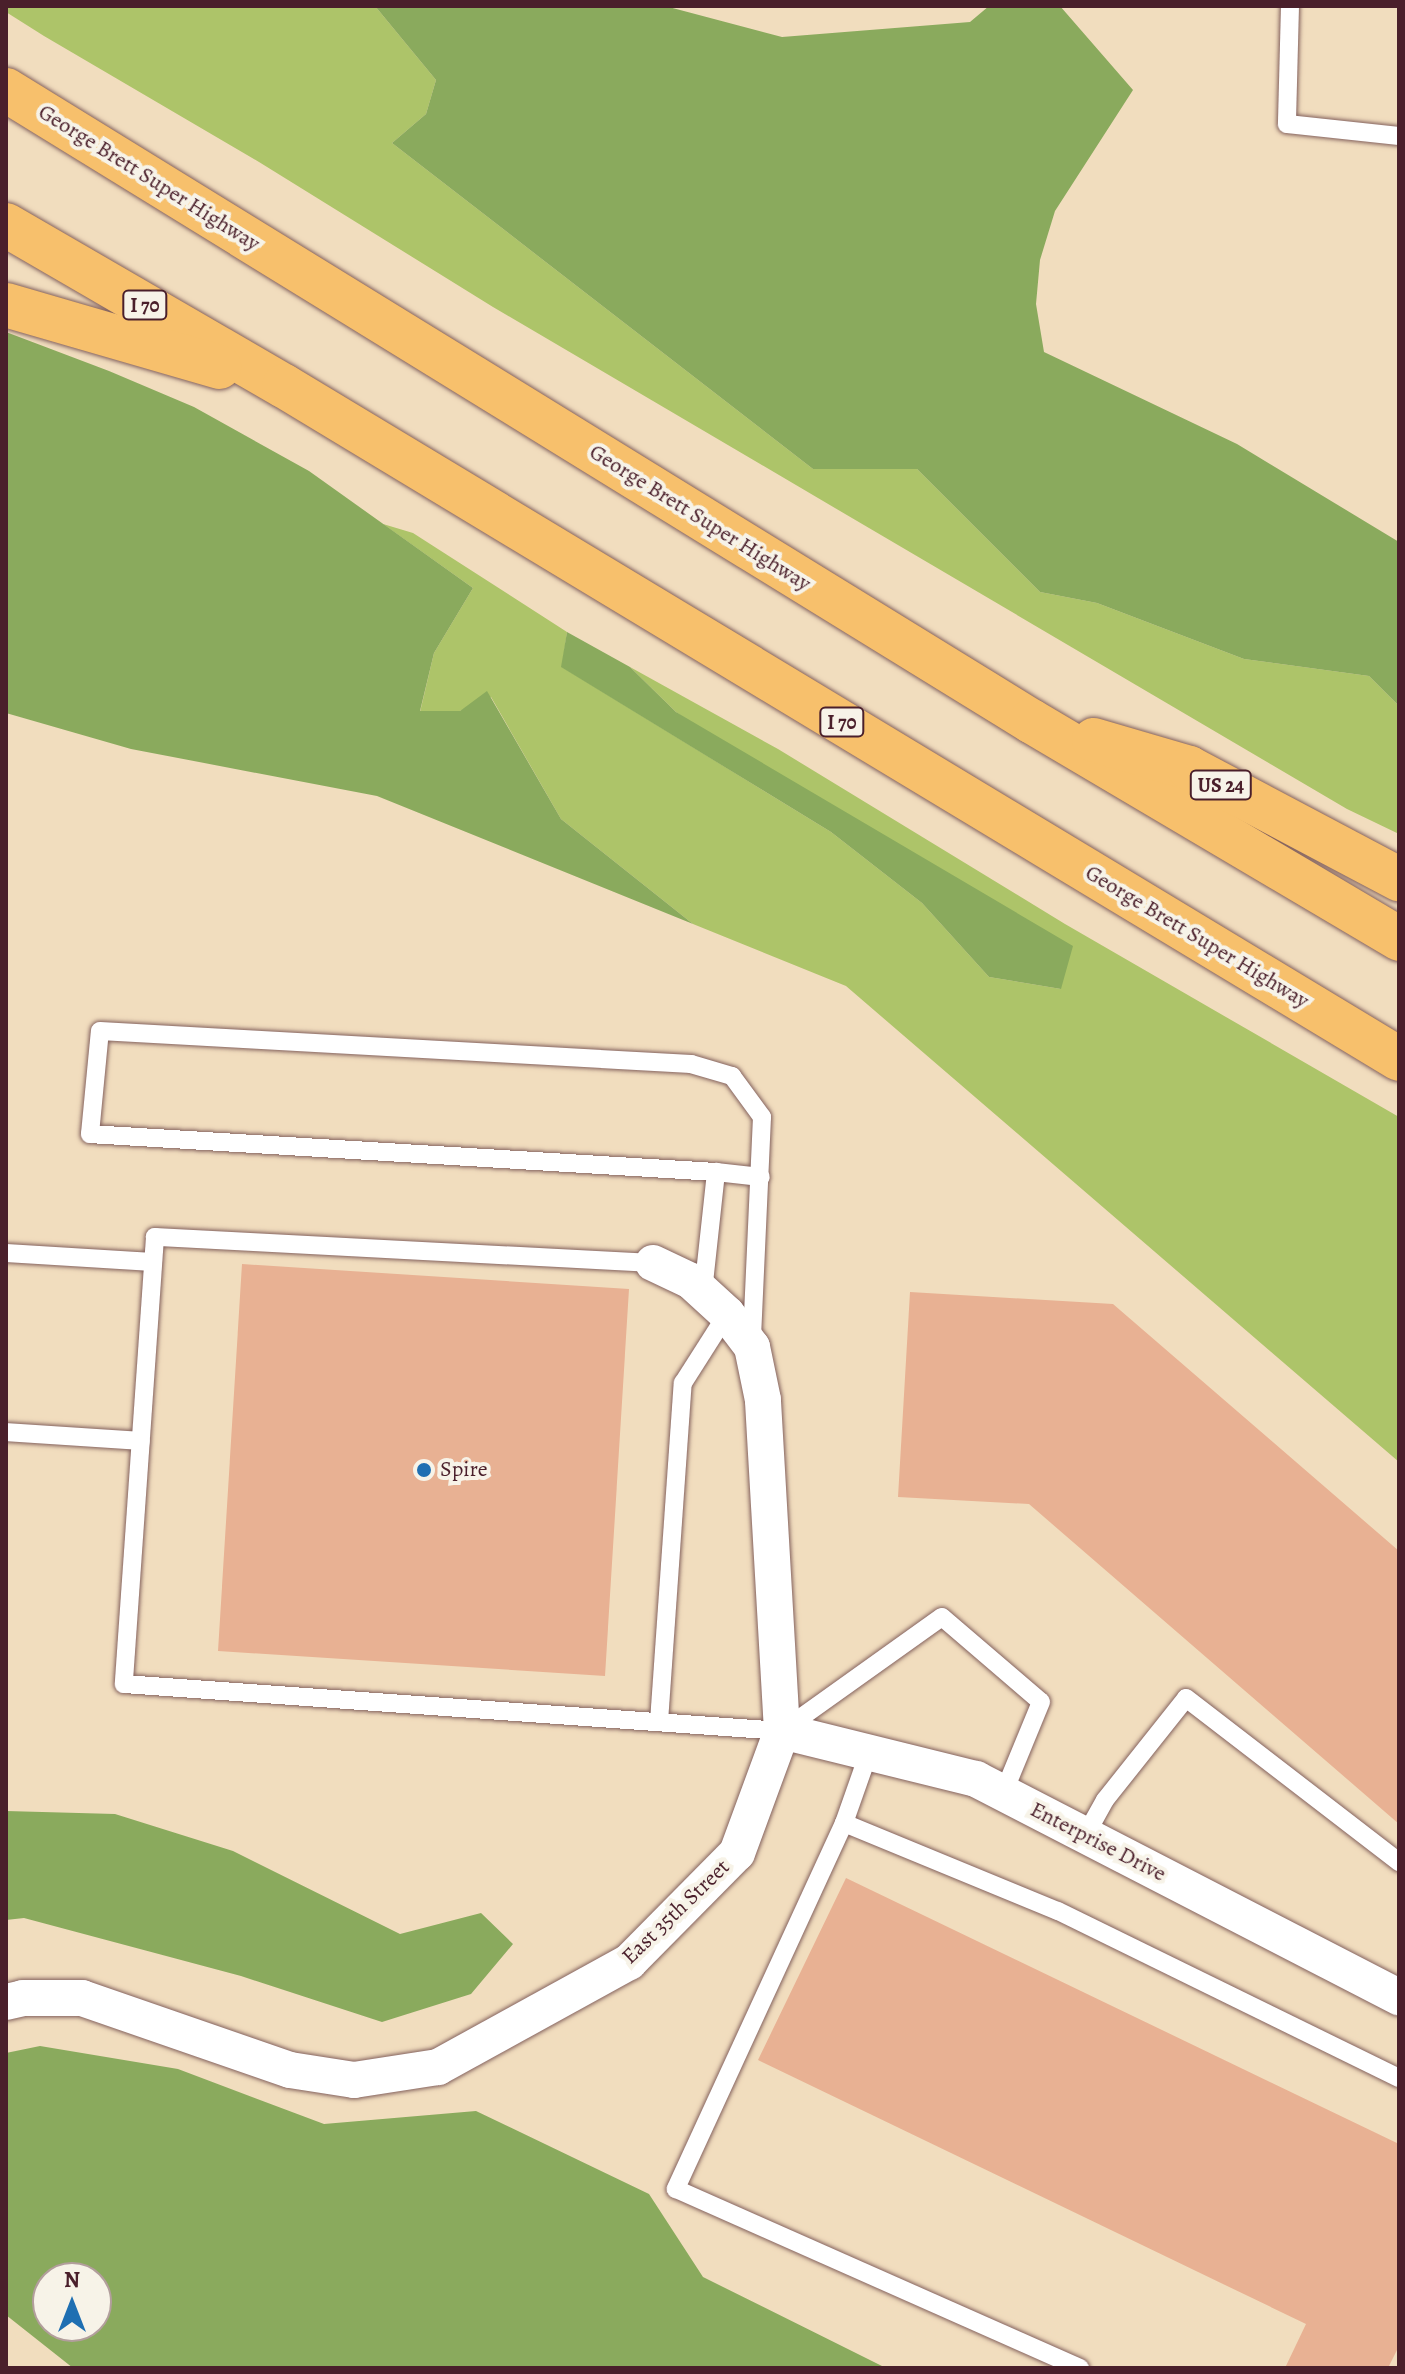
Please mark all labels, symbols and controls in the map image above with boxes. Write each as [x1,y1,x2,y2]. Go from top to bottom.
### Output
street label: George Brett Super Highway [33,99,265,257]
road number: I 70 [121,289,169,321]
street label: George Brett Super Highway [584,439,816,597]
road number: I 70 [818,706,866,738]
road number: US 24 [1189,769,1253,801]
street label: George Brett Super Highway [1080,860,1314,1014]
place label: Spire [440,1457,488,1483]
marker: Spire [415,1461,433,1479]
street label: Enterprise Drive [1026,1796,1170,1888]
street label: East 35th Street [617,1854,735,1970]
north arrow [32,2262,112,2342]
text: N [64,2265,80,2295]

